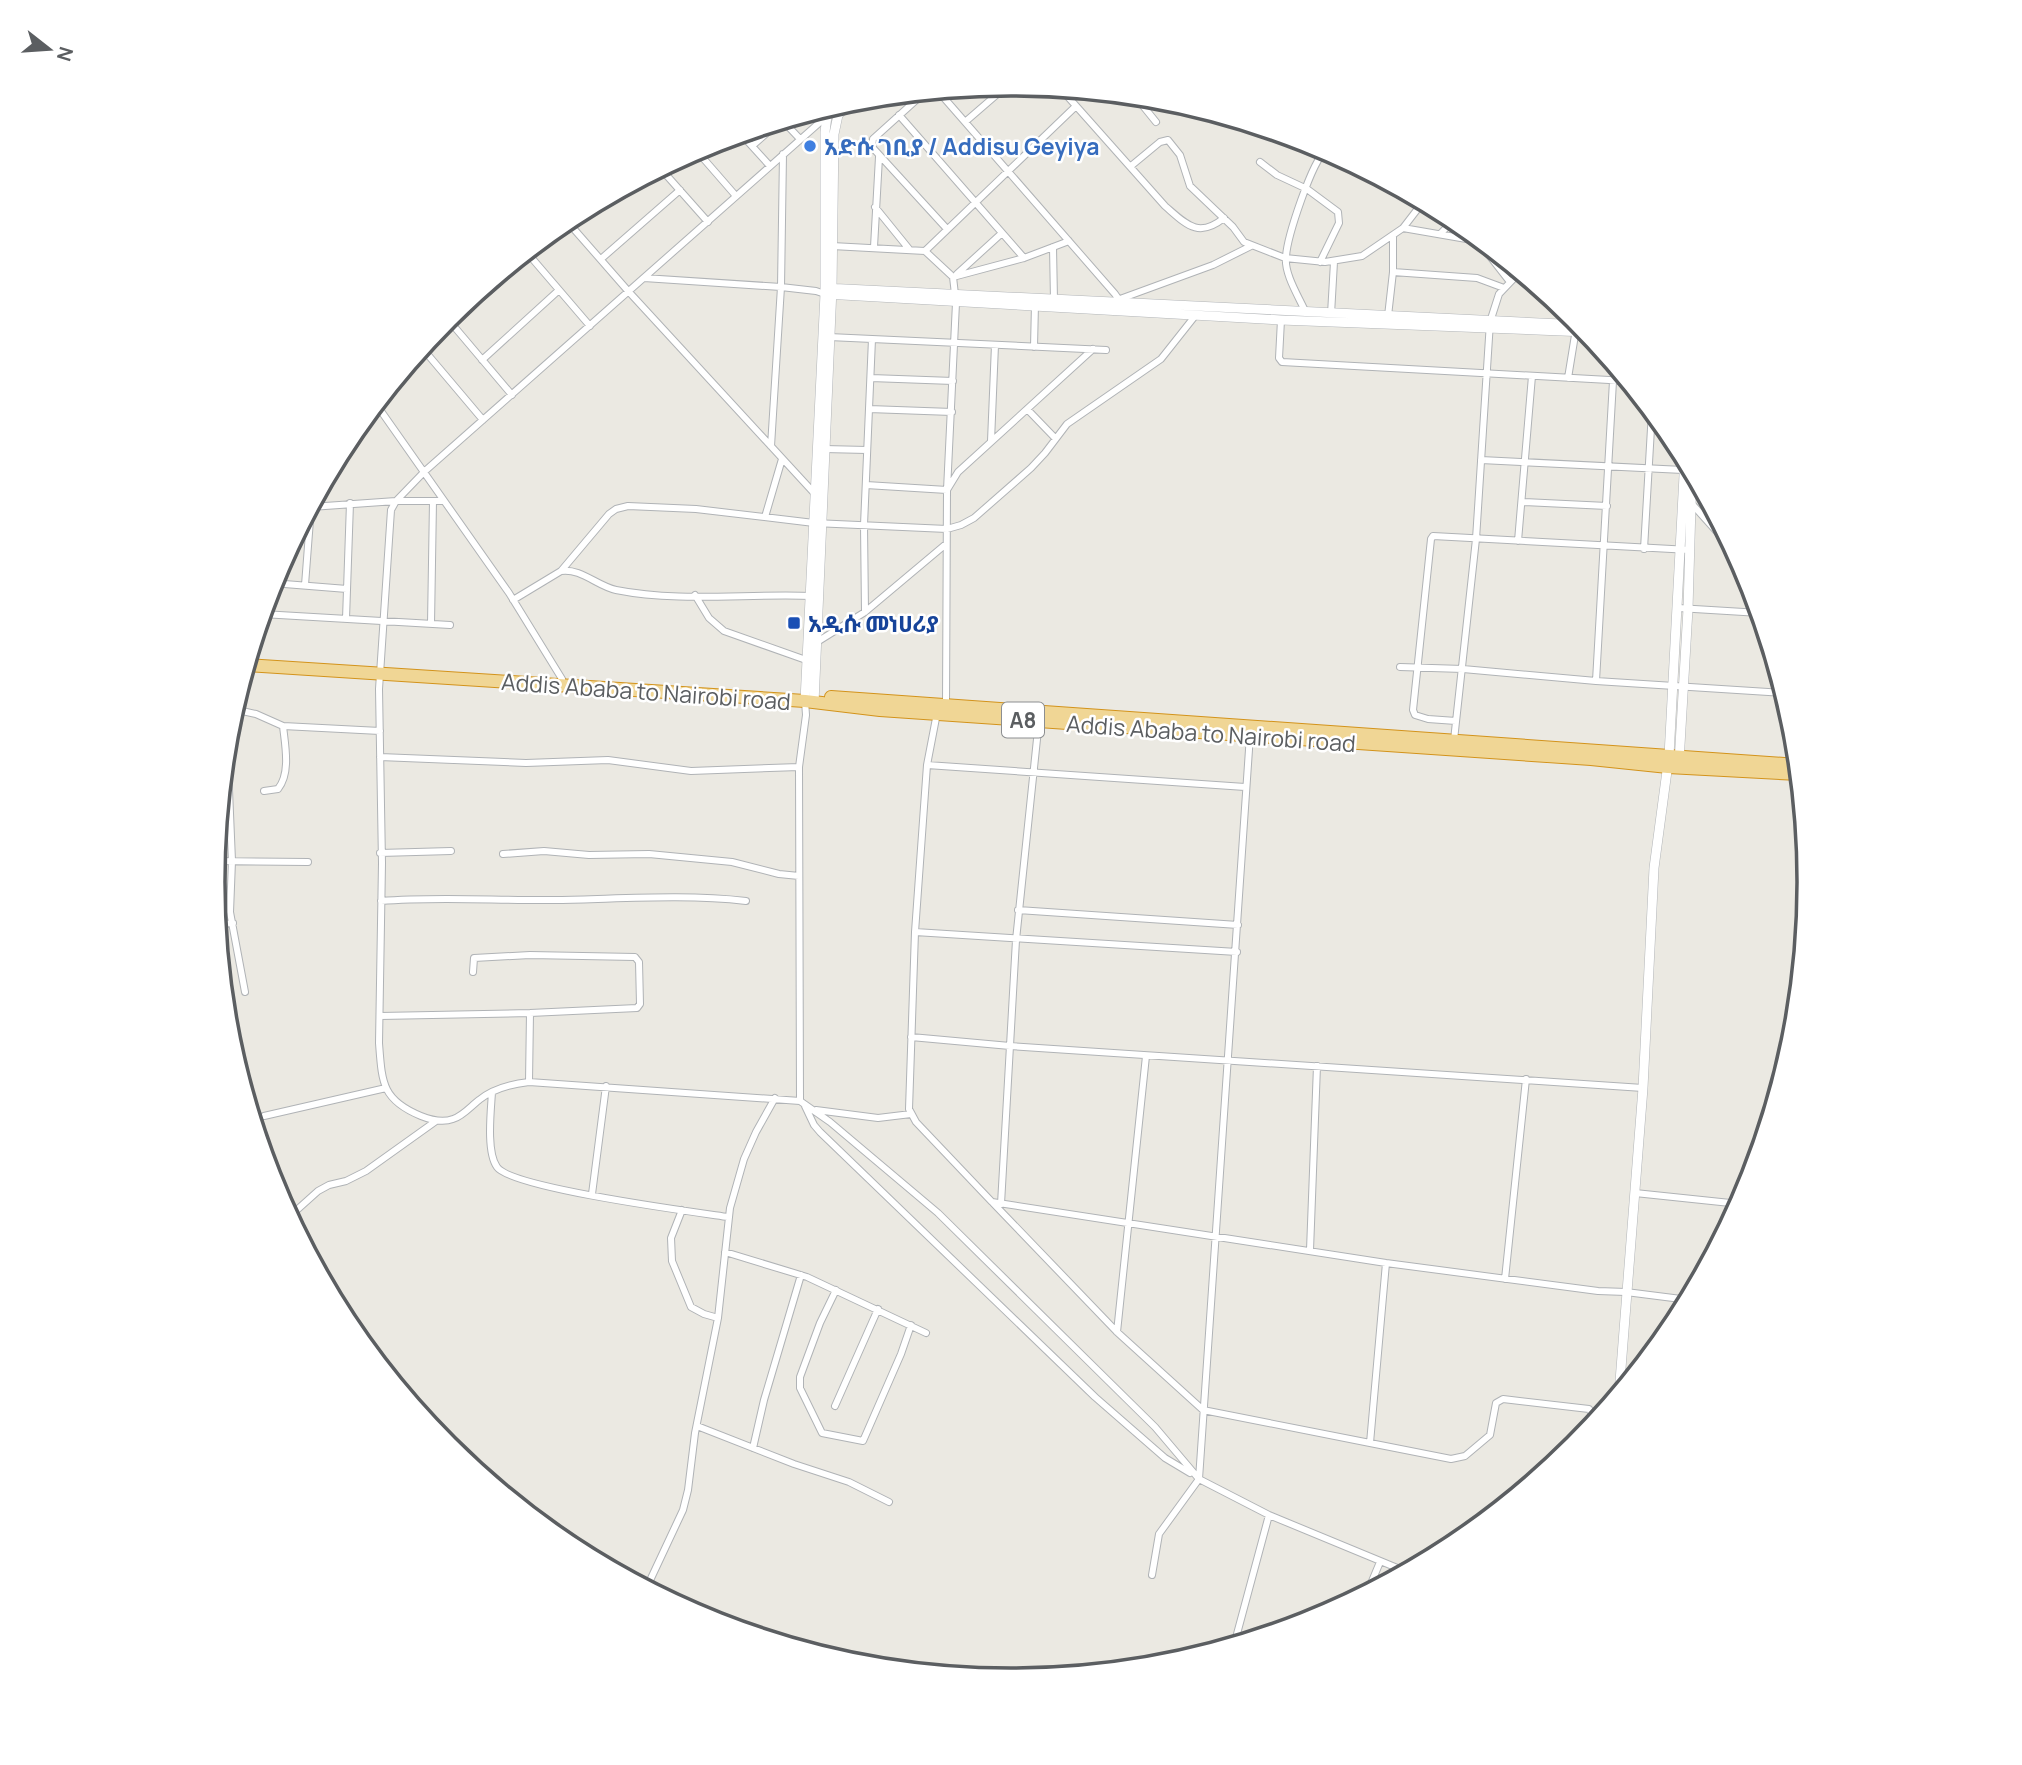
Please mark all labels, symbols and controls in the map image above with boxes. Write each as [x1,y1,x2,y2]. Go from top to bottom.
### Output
north arrow [14,14,84,84]
text: N [51,44,80,64]
place label: አድሱ ገቢያ / Addisu Geyiya [824,130,1099,162]
marker: አድሱ ገቢያ / Addisu Geyiya [802,138,818,154]
place label: አዲሱ መነሀሪያ [808,607,939,639]
marker: አዲሱ መነሀሪያ [786,615,802,631]
street label: Addis Ababa to Nairobi road [500,665,792,717]
road number: A8 [1002,702,1044,738]
street label: Addis Ababa to Nairobi road [1065,707,1357,759]

